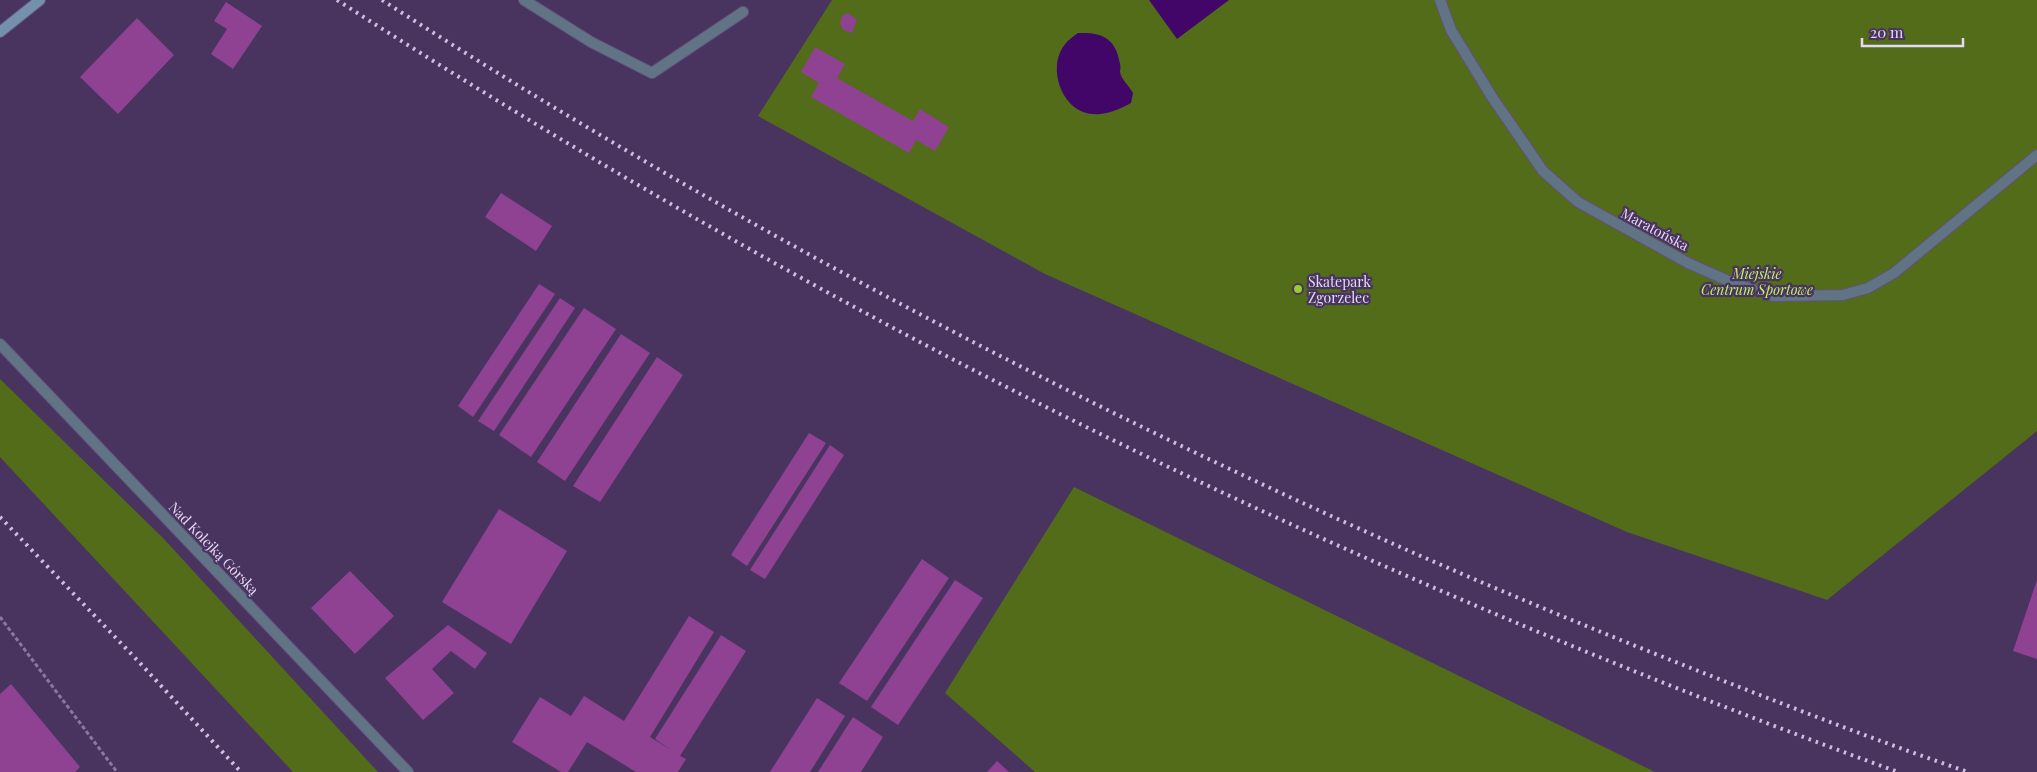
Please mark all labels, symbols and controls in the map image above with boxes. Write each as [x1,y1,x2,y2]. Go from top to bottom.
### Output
scale bar [1862,15,1963,47]
text: 20 m [1870,22,1904,42]
street label: Maratońska [1618,203,1692,255]
park label: Miejskie Centrum Sportowe [1701,264,1813,299]
place label: Skatepark Zgorzelec [1308,272,1371,307]
marker: Skatepark Zgorzelec [1292,283,1304,295]
street label: Nad Kolejką Górską [165,498,263,598]

